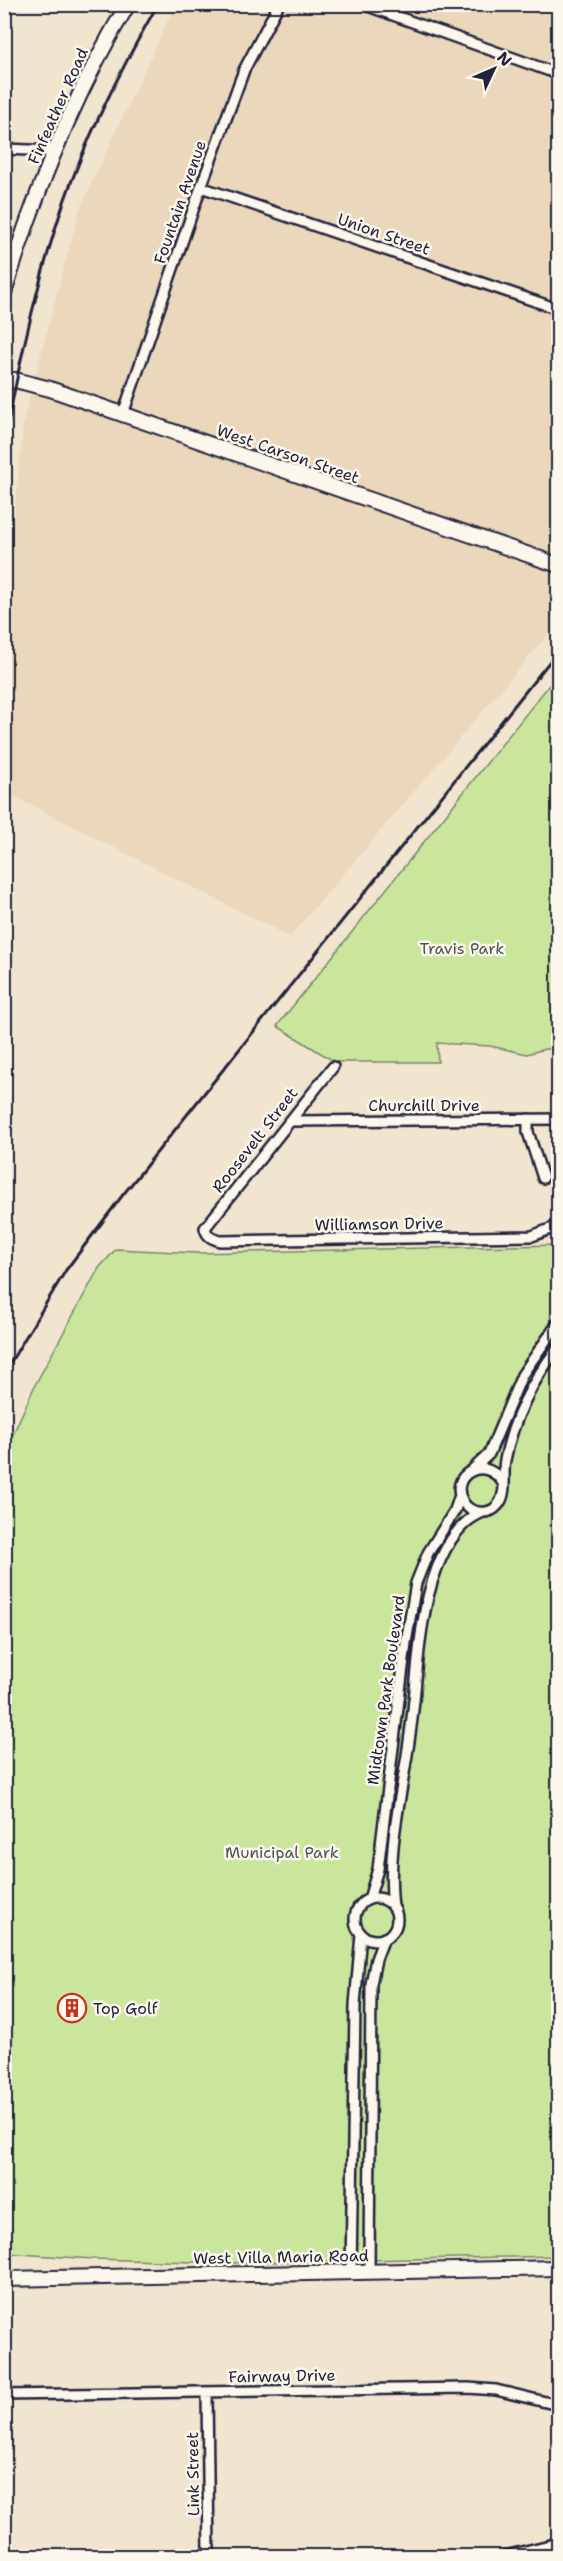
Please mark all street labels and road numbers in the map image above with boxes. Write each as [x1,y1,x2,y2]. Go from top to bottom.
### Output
street label: Finfeather Road [23,45,93,167]
street label: Fountain Avenue [149,137,211,267]
street label: Union Street [335,208,433,260]
street label: West Carson Street [214,420,362,488]
street label: Roosevelt Street [207,1083,303,1197]
street label: Churchill Drive [368,1095,480,1116]
street label: Williamson Drive [314,1212,444,1236]
street label: Midtown Park Boulevard [362,1594,410,1786]
street label: West Villa Maria Road [193,2245,369,2269]
street label: Fairway Drive [228,2365,336,2387]
street label: Link Street [182,2432,204,2516]

